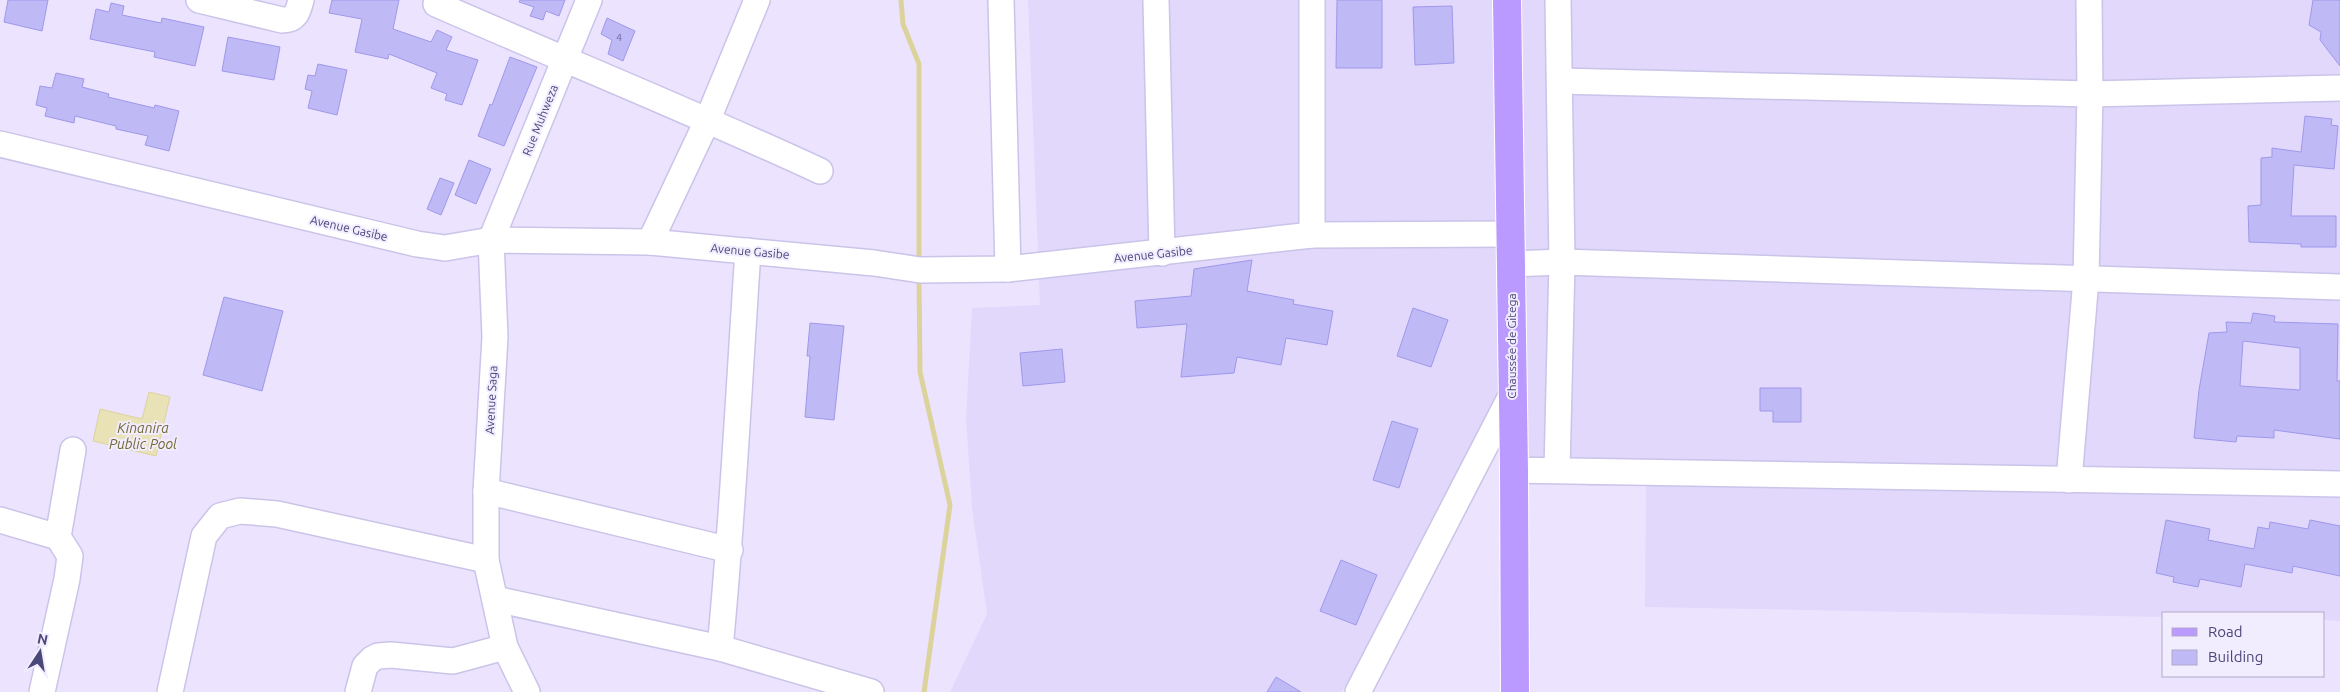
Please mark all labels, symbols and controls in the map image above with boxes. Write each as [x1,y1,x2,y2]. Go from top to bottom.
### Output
house number: 4 [616,32,622,43]
street label: Rue Muhweza [520,83,560,157]
street label: Avenue Gasibe [309,213,389,243]
street label: Avenue Gasibe [710,241,790,261]
street label: Avenue Gasibe [1113,243,1193,265]
street label: Chaussée de Gitega [1505,293,1518,399]
street label: Avenue Saga [483,365,499,435]
water label: Kinanira Public Pool [109,420,177,452]
legend [2162,612,2325,677]
text: Road [2208,623,2243,640]
north arrow [15,627,65,677]
text: N [36,630,49,648]
text: Building [2208,648,2263,665]

